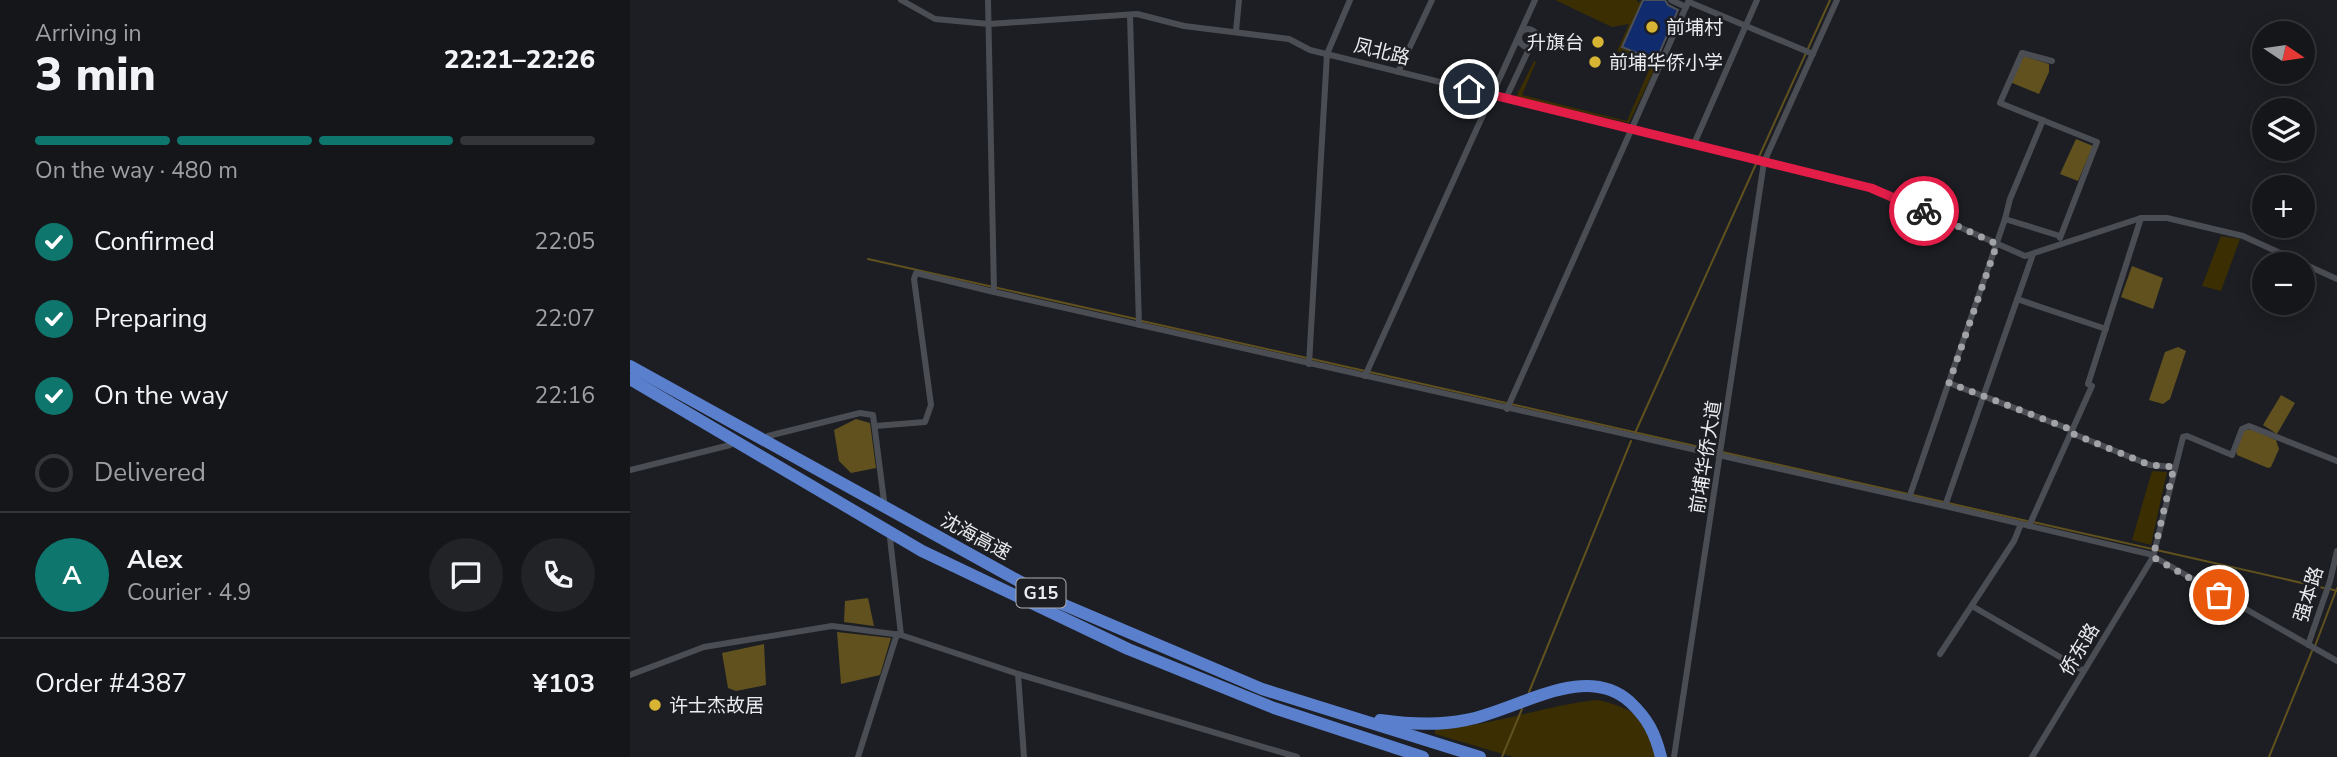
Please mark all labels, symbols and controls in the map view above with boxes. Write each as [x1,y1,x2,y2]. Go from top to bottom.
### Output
place label: 前埔村 [1666,15,1723,41]
text: Arriving in [35,18,142,49]
marker: 前埔村 [1644,19,1660,35]
north arrow [2252,21,2315,84]
map controls [2252,21,2315,315]
place label: 升旗台 [1527,30,1584,56]
street label: 凤北路 [1351,32,1413,71]
marker: 升旗台 [1590,34,1606,50]
text: 22:21–22:26 [444,42,595,77]
text: 3 min [35,43,156,106]
place label: 前埔华侨小学 [1609,50,1723,76]
marker: 前埔华侨小学 [1587,54,1603,70]
pin [1439,59,1499,119]
icon: home [1450,70,1488,108]
button: layers [2252,98,2315,161]
text: On the way · 480 m [35,155,238,186]
button: + [2252,175,2315,238]
courier [1889,176,1959,246]
icon: bike [1905,192,1943,230]
icon: check [35,223,73,261]
text: Confirmed [94,224,215,259]
text: 22:05 [535,226,595,257]
button: − [2252,252,2315,315]
icon: check [35,300,73,338]
text: Preparing [94,301,207,336]
text: 22:07 [535,303,595,334]
icon: check [35,377,73,415]
text: On the way [94,378,228,413]
text: 22:16 [535,380,595,411]
street label: 前埔华侨大道 [1684,399,1728,515]
text: Delivered [94,455,206,490]
street label: 沈海高速 [936,508,1015,566]
button: chat [429,538,503,612]
button: phone [521,538,595,612]
text: Alex [127,542,183,577]
text: A [62,558,82,593]
street label: 强本路 [2288,563,2330,625]
pin [2189,565,2249,625]
icon: bag [2200,576,2238,614]
text: Courier · 4.9 [127,577,251,608]
road number: G15 [1016,578,1066,608]
street label: 侨东路 [2054,618,2106,681]
text: Order #4387 [35,666,187,701]
text: ¥103 [533,666,595,701]
place label: 许士杰故居 [669,693,764,719]
marker: 许士杰故居 [647,697,663,713]

